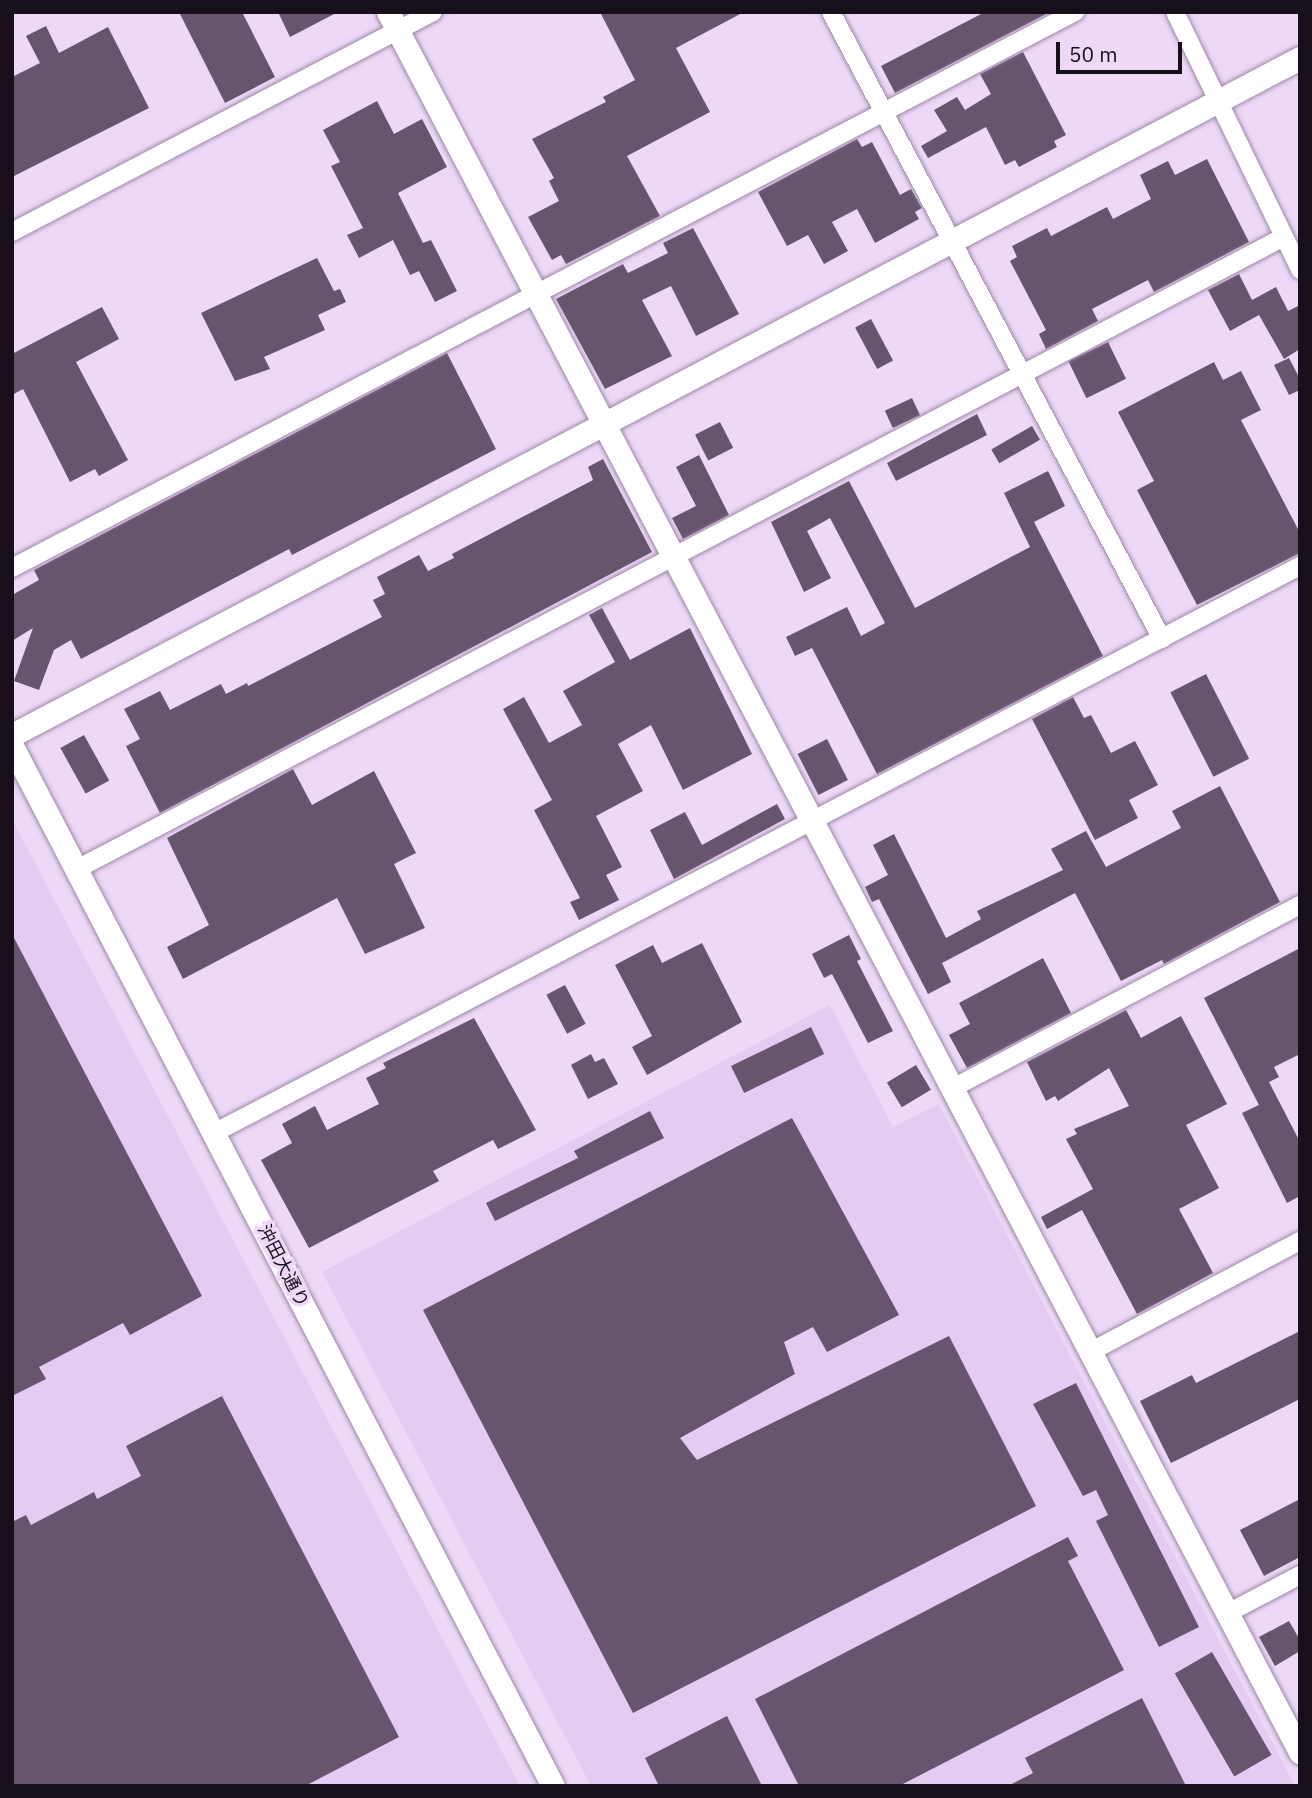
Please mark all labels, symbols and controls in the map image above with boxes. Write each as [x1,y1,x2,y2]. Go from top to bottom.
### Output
scale bar [1060,28,1186,72]
text: 50 m [1069,40,1118,68]
street label: 沖田大通り [253,1221,313,1311]

